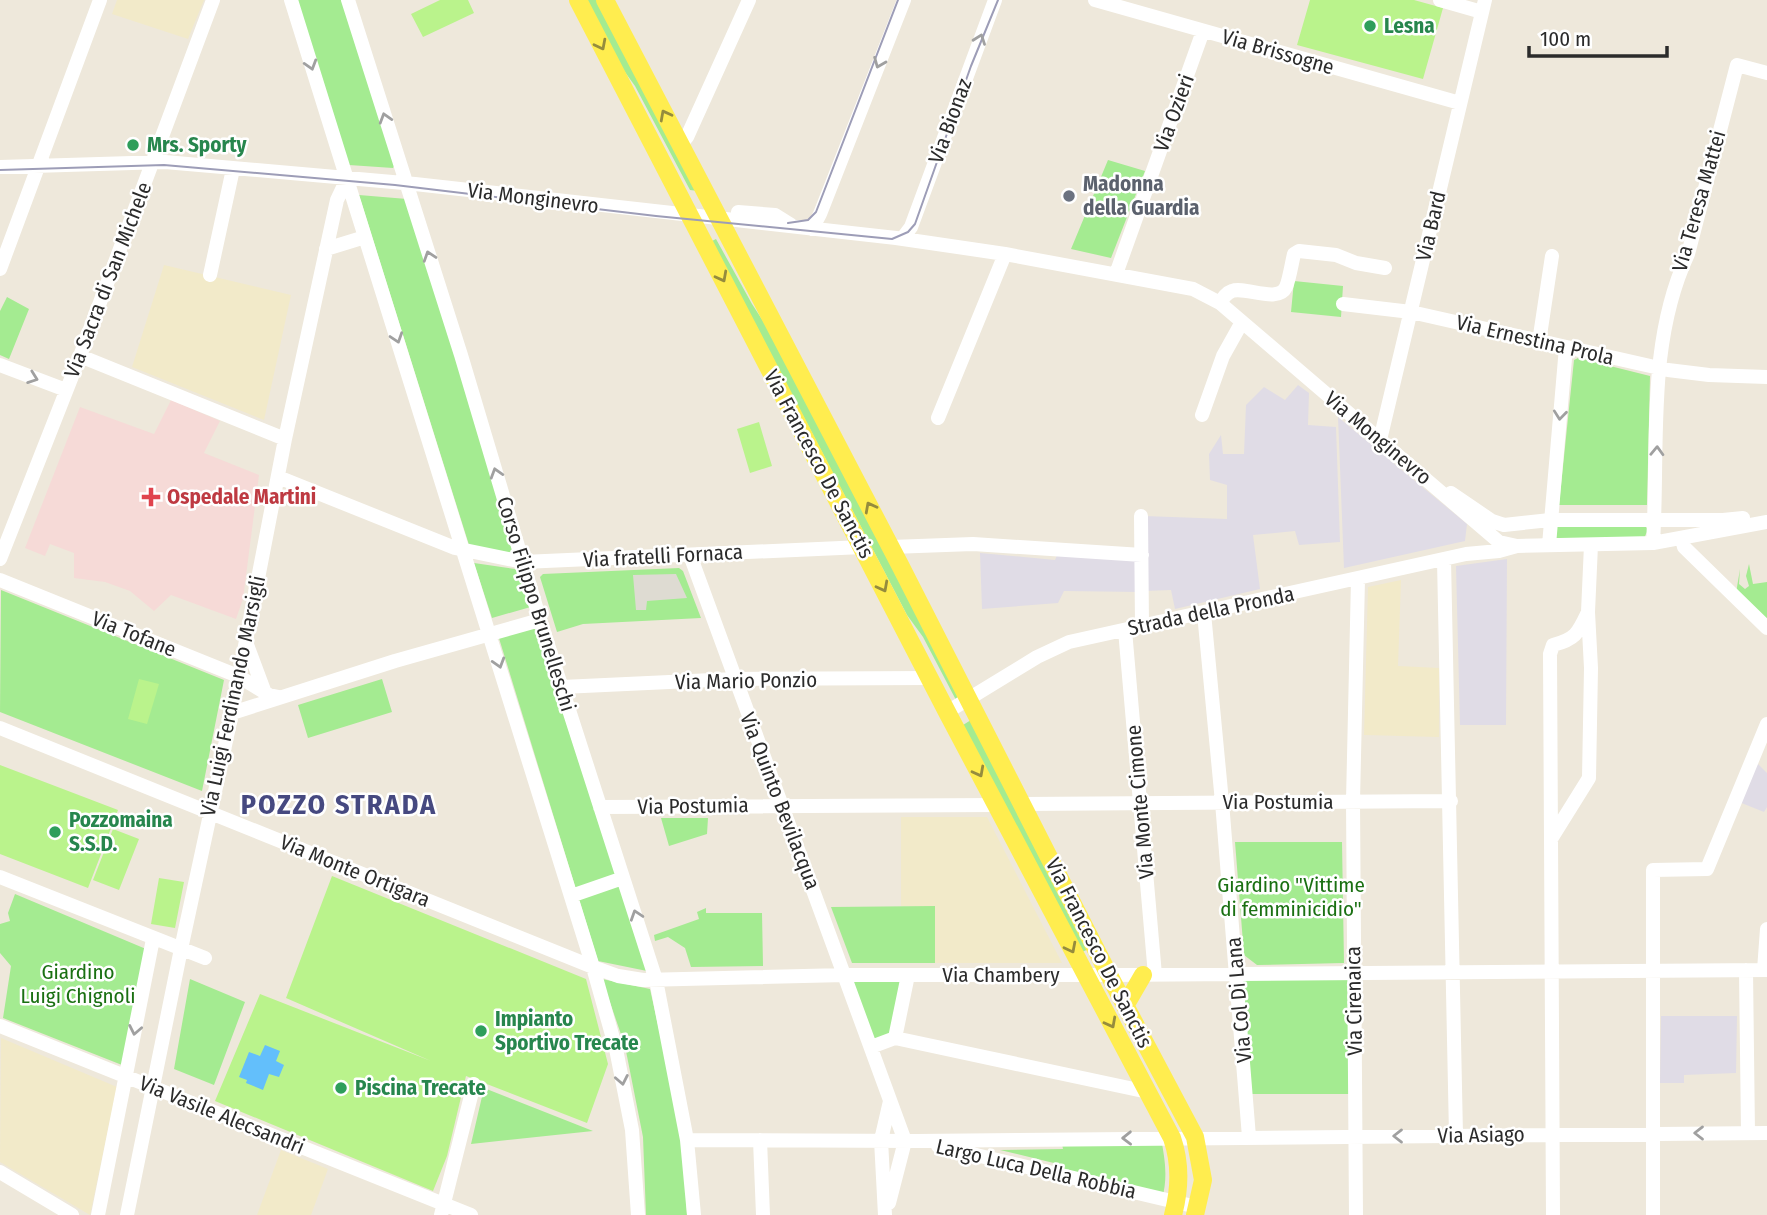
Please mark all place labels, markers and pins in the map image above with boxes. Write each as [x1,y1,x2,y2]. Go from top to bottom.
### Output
place label: Lesna [1384,13,1435,39]
marker: Lesna [1362,18,1378,34]
place label: Mrs. Sporty [147,132,248,158]
marker: Mrs. Sporty [125,137,141,153]
place label: Madonna della Guardia [1083,171,1199,221]
marker: Madonna della Guardia [1061,188,1077,204]
place label: Ospedale Martini [167,484,316,510]
marker: Ospedale Martini [141,487,161,507]
place label: Pozzomaina S.S.D. [69,807,173,857]
marker: Pozzomaina S.S.D. [47,824,63,840]
place label: Impianto Sportivo Trecate [495,1006,639,1056]
marker: Impianto Sportivo Trecate [473,1023,489,1039]
place label: Piscina Trecate [355,1075,486,1101]
marker: Piscina Trecate [333,1080,349,1096]

